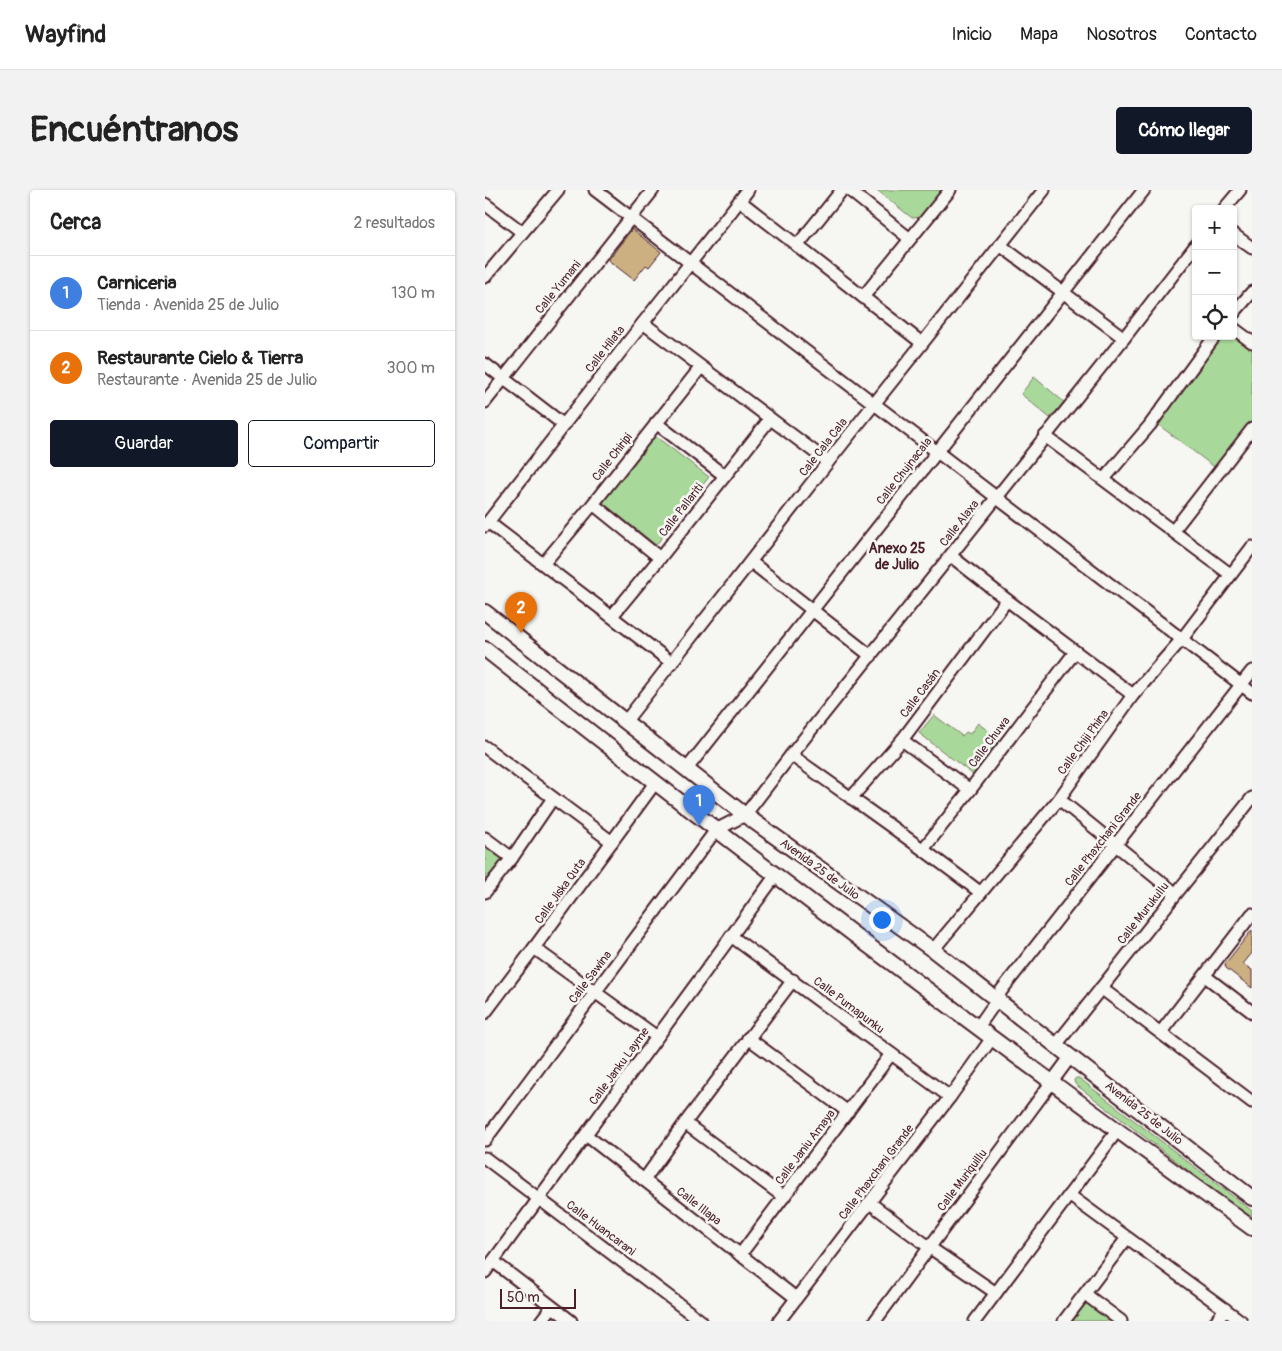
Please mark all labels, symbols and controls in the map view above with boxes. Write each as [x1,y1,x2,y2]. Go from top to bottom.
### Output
text: Wayfind [25,20,106,49]
text: Inicio [951,23,992,46]
text: Mapa [1020,23,1058,46]
text: Nosotros [1086,23,1157,46]
text: Contacto [1185,23,1257,46]
button: Cómo llegar [1116,107,1252,154]
text: Encuéntranos [30,108,238,152]
map controls [1192,205,1237,340]
button: + [1192,205,1237,250]
text: Cerca [50,209,101,236]
text: 2 resultados [353,213,435,233]
button: − [1192,250,1237,295]
street label: Calle Yumani [532,258,584,317]
text: Carniceria [97,271,177,295]
text: 1 [63,283,69,303]
text: 130 m [391,283,435,303]
text: Tienda · Avenida 25 de Julio [97,295,279,315]
button: locate [1192,295,1237,340]
street label: Calle Hilata [582,323,629,376]
text: Restaurante Cielo & Tierra [97,346,303,370]
text: 2 [62,358,70,378]
text: 300 m [387,358,435,378]
text: Restaurante · Avenida 25 de Julio [97,370,317,390]
street label: Cale Cala Cala [796,415,851,479]
button: Guardar [50,420,238,467]
button: Compartir [248,420,435,467]
street label: Calle Chiripi [589,430,636,484]
street label: Calle Chujnacala [873,434,936,508]
street label: Calle Pallariti [656,481,707,540]
street label: Calle Alaxa [937,497,982,550]
district label: Anexo 25 de Julio [869,540,926,573]
pin: 2 [505,592,537,633]
street label: Calle Casán [897,665,944,721]
street label: Calle Chiji Phina [1055,706,1112,778]
street label: Calle Chuwa [965,714,1014,771]
pin: 1 [683,785,715,826]
street label: Calle Phaxchani Grande [1062,789,1145,890]
street label: Avenida 25 de Julio [777,836,863,904]
street label: Calle Jiska Quta [532,855,589,927]
street label: Calle Murukullu [1114,879,1172,947]
your location [869,907,895,933]
street label: Calle Sawina [566,948,615,1007]
street label: Calle Pumapunku [810,974,887,1037]
street label: Calle Janku Layme [586,1024,653,1108]
street label: Avenida 25 de Julio [1102,1078,1186,1149]
street label: Calle Janiu Amaya [772,1106,839,1188]
street label: Calle Phaxchani Grande [836,1122,917,1223]
street label: Calle Muriquillu [934,1146,991,1214]
street label: Calle Illapa [673,1184,725,1229]
street label: Calle Huancarani [563,1197,638,1259]
scale bar [500,1286,576,1309]
text: 50 m [507,1289,540,1306]

